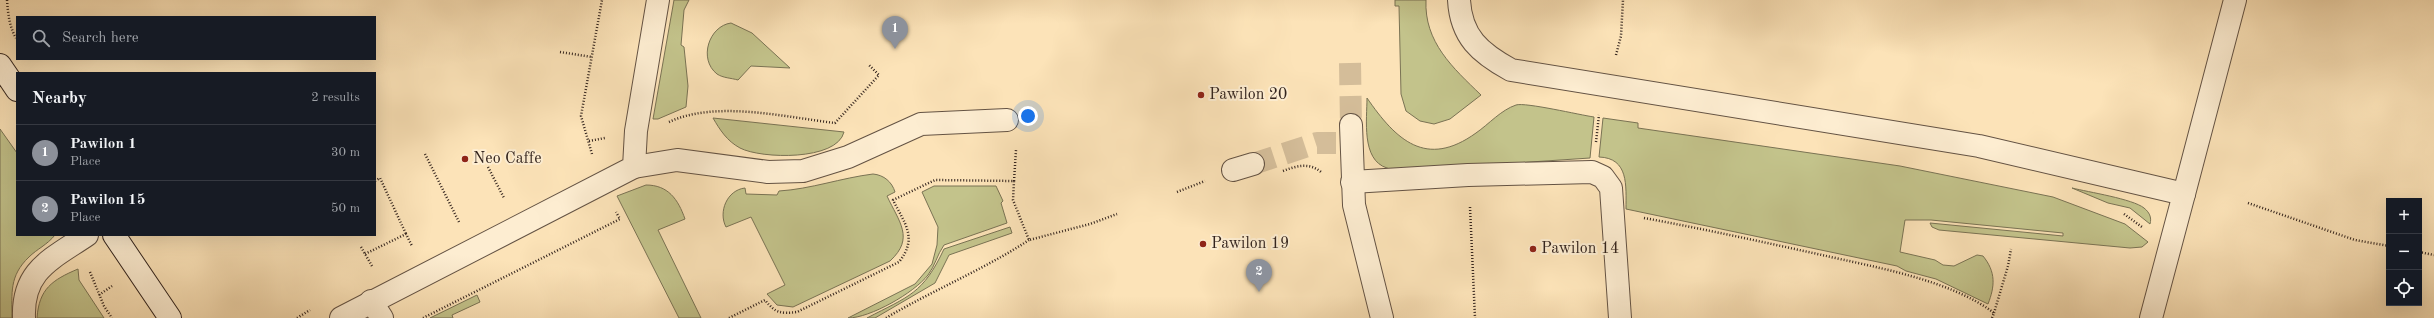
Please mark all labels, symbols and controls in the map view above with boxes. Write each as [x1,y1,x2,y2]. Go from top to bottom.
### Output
search box [16,16,376,60]
pin: 1 [882,16,908,49]
icon: search [30,27,52,49]
text: Search here [62,31,139,46]
place label: Pawilon 20 [1209,87,1287,103]
text: Nearby [32,90,87,107]
marker: Pawilon 20 [1196,90,1206,100]
text: 2 results [311,91,360,104]
your location [1018,106,1038,126]
text: Pawilon 1 [70,137,137,152]
text: 1 [41,146,49,159]
text: 30 m [331,146,360,159]
place label: Neo Caffe [473,151,542,167]
marker: Neo Caffe [460,154,470,164]
text: Place [70,155,100,168]
text: Pawilon 15 [70,193,145,208]
map controls [2386,198,2422,306]
button: + [2386,198,2422,234]
text: 2 [41,202,49,215]
text: 50 m [331,202,360,215]
text: Place [70,211,100,224]
button: − [2386,234,2422,270]
place label: Pawilon 19 [1211,236,1289,252]
marker: Pawilon 19 [1198,239,1208,249]
place label: Pawilon 14 [1541,241,1619,257]
marker: Pawilon 14 [1528,244,1538,254]
pin: 2 [1246,259,1272,292]
button: locate [2386,270,2422,306]

